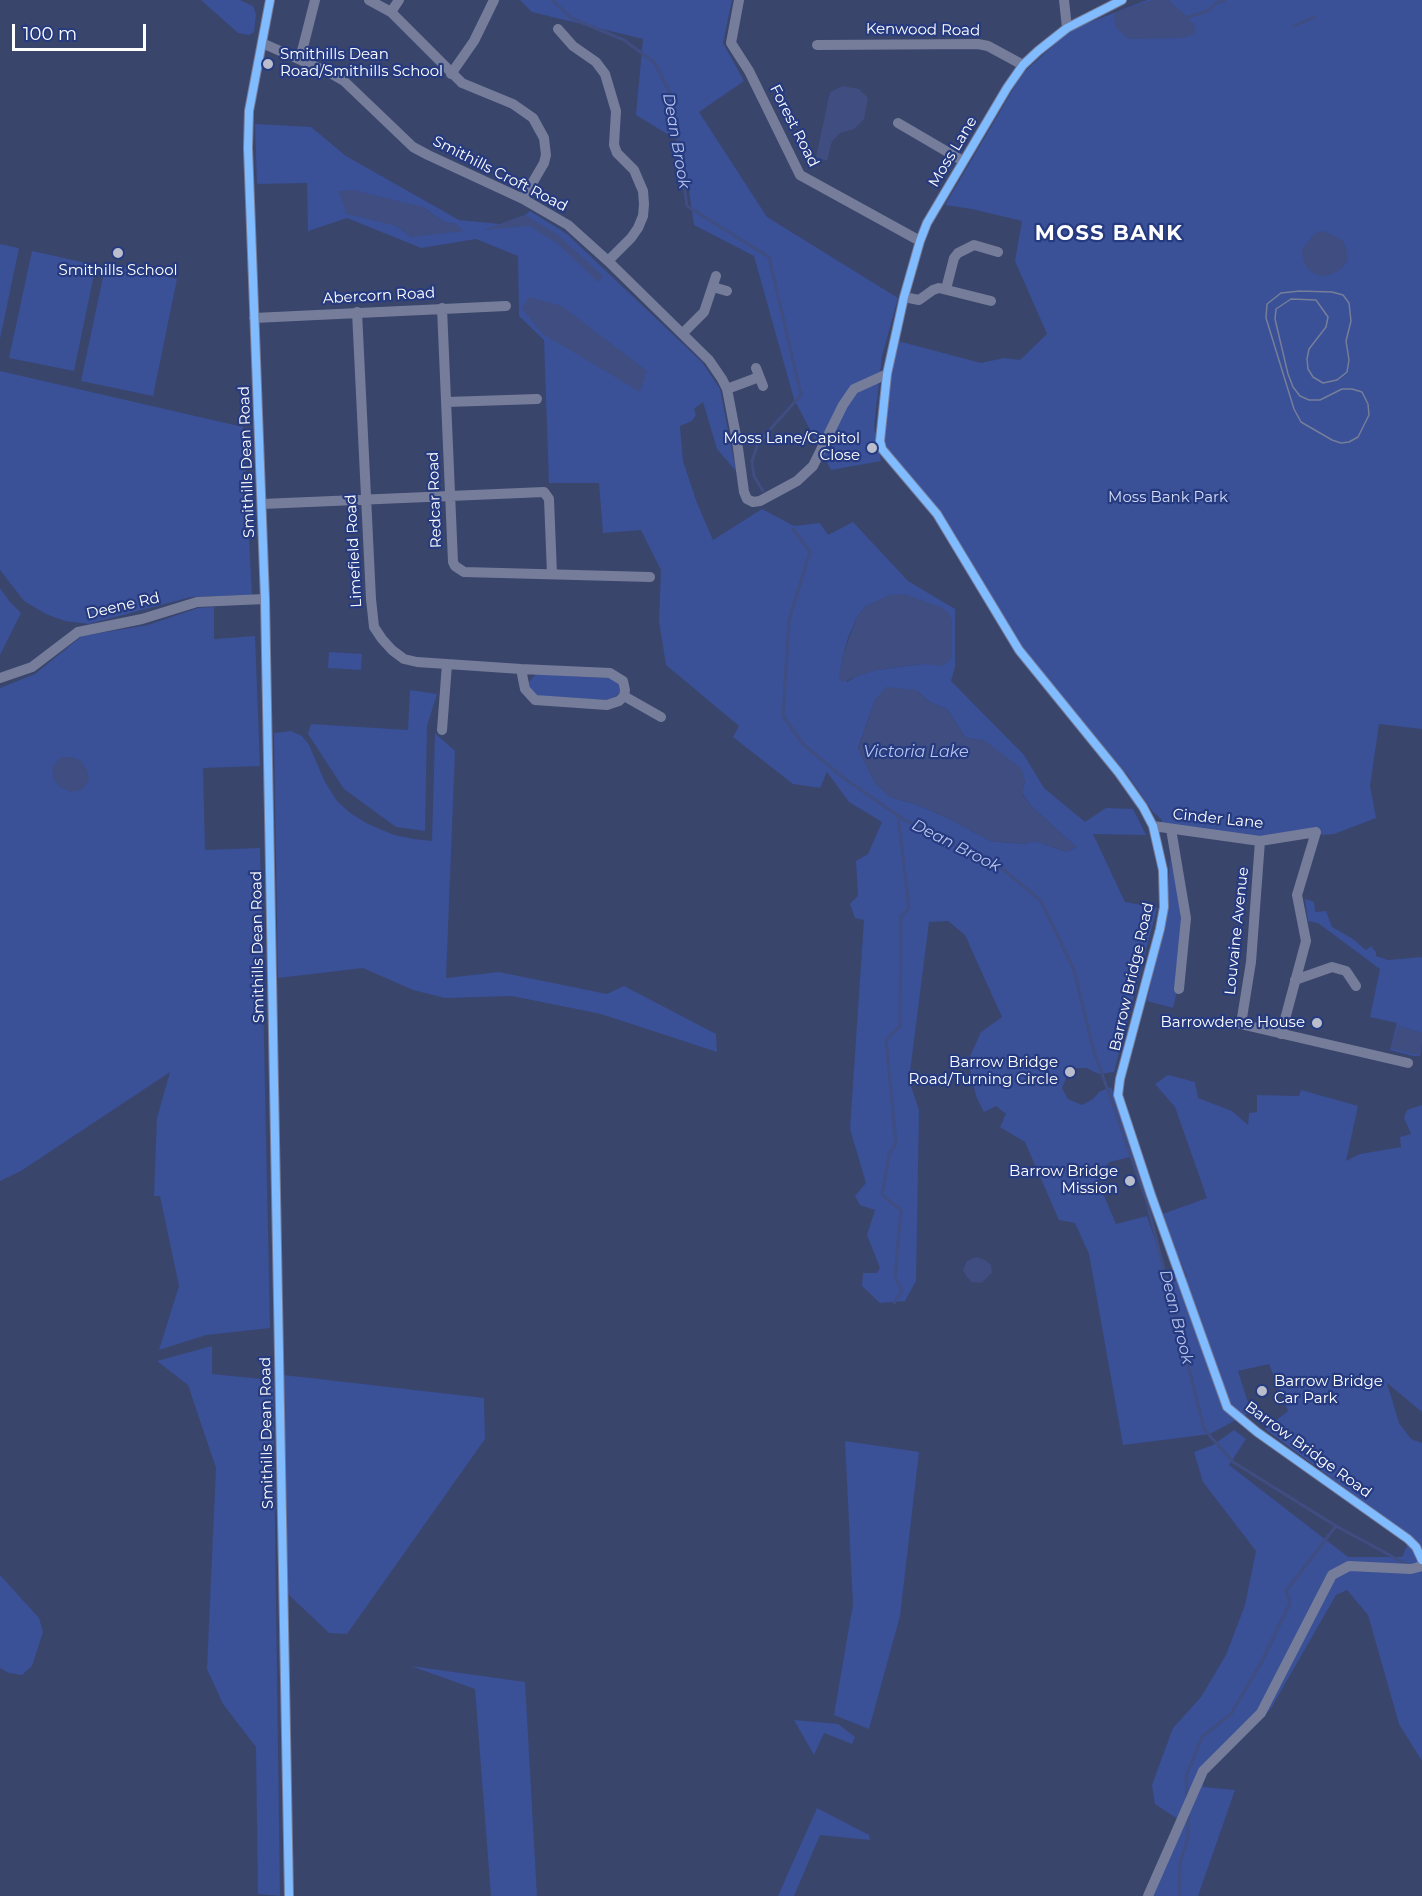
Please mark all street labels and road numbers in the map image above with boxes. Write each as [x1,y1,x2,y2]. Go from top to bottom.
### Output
street label: Kenwood Road [866,20,980,40]
street label: Forest Road [766,82,822,170]
street label: Moss Lane [925,113,981,191]
street label: Smithills Croft Road [430,132,570,216]
street label: Abercorn Road [322,284,436,308]
street label: Smithills Dean Road [235,386,259,538]
street label: Redcar Road [424,451,446,549]
street label: Limefield Road [342,494,366,608]
street label: Deene Rd [85,589,161,623]
street label: Cinder Lane [1172,805,1264,833]
street label: Louvaine Avenue [1221,866,1253,996]
street label: Smithills Dean Road [248,871,268,1023]
street label: Barrow Bridge Road [1106,901,1158,1053]
street label: Smithills Dean Road [257,1357,277,1509]
street label: Barrow Bridge Road [1241,1398,1375,1502]

